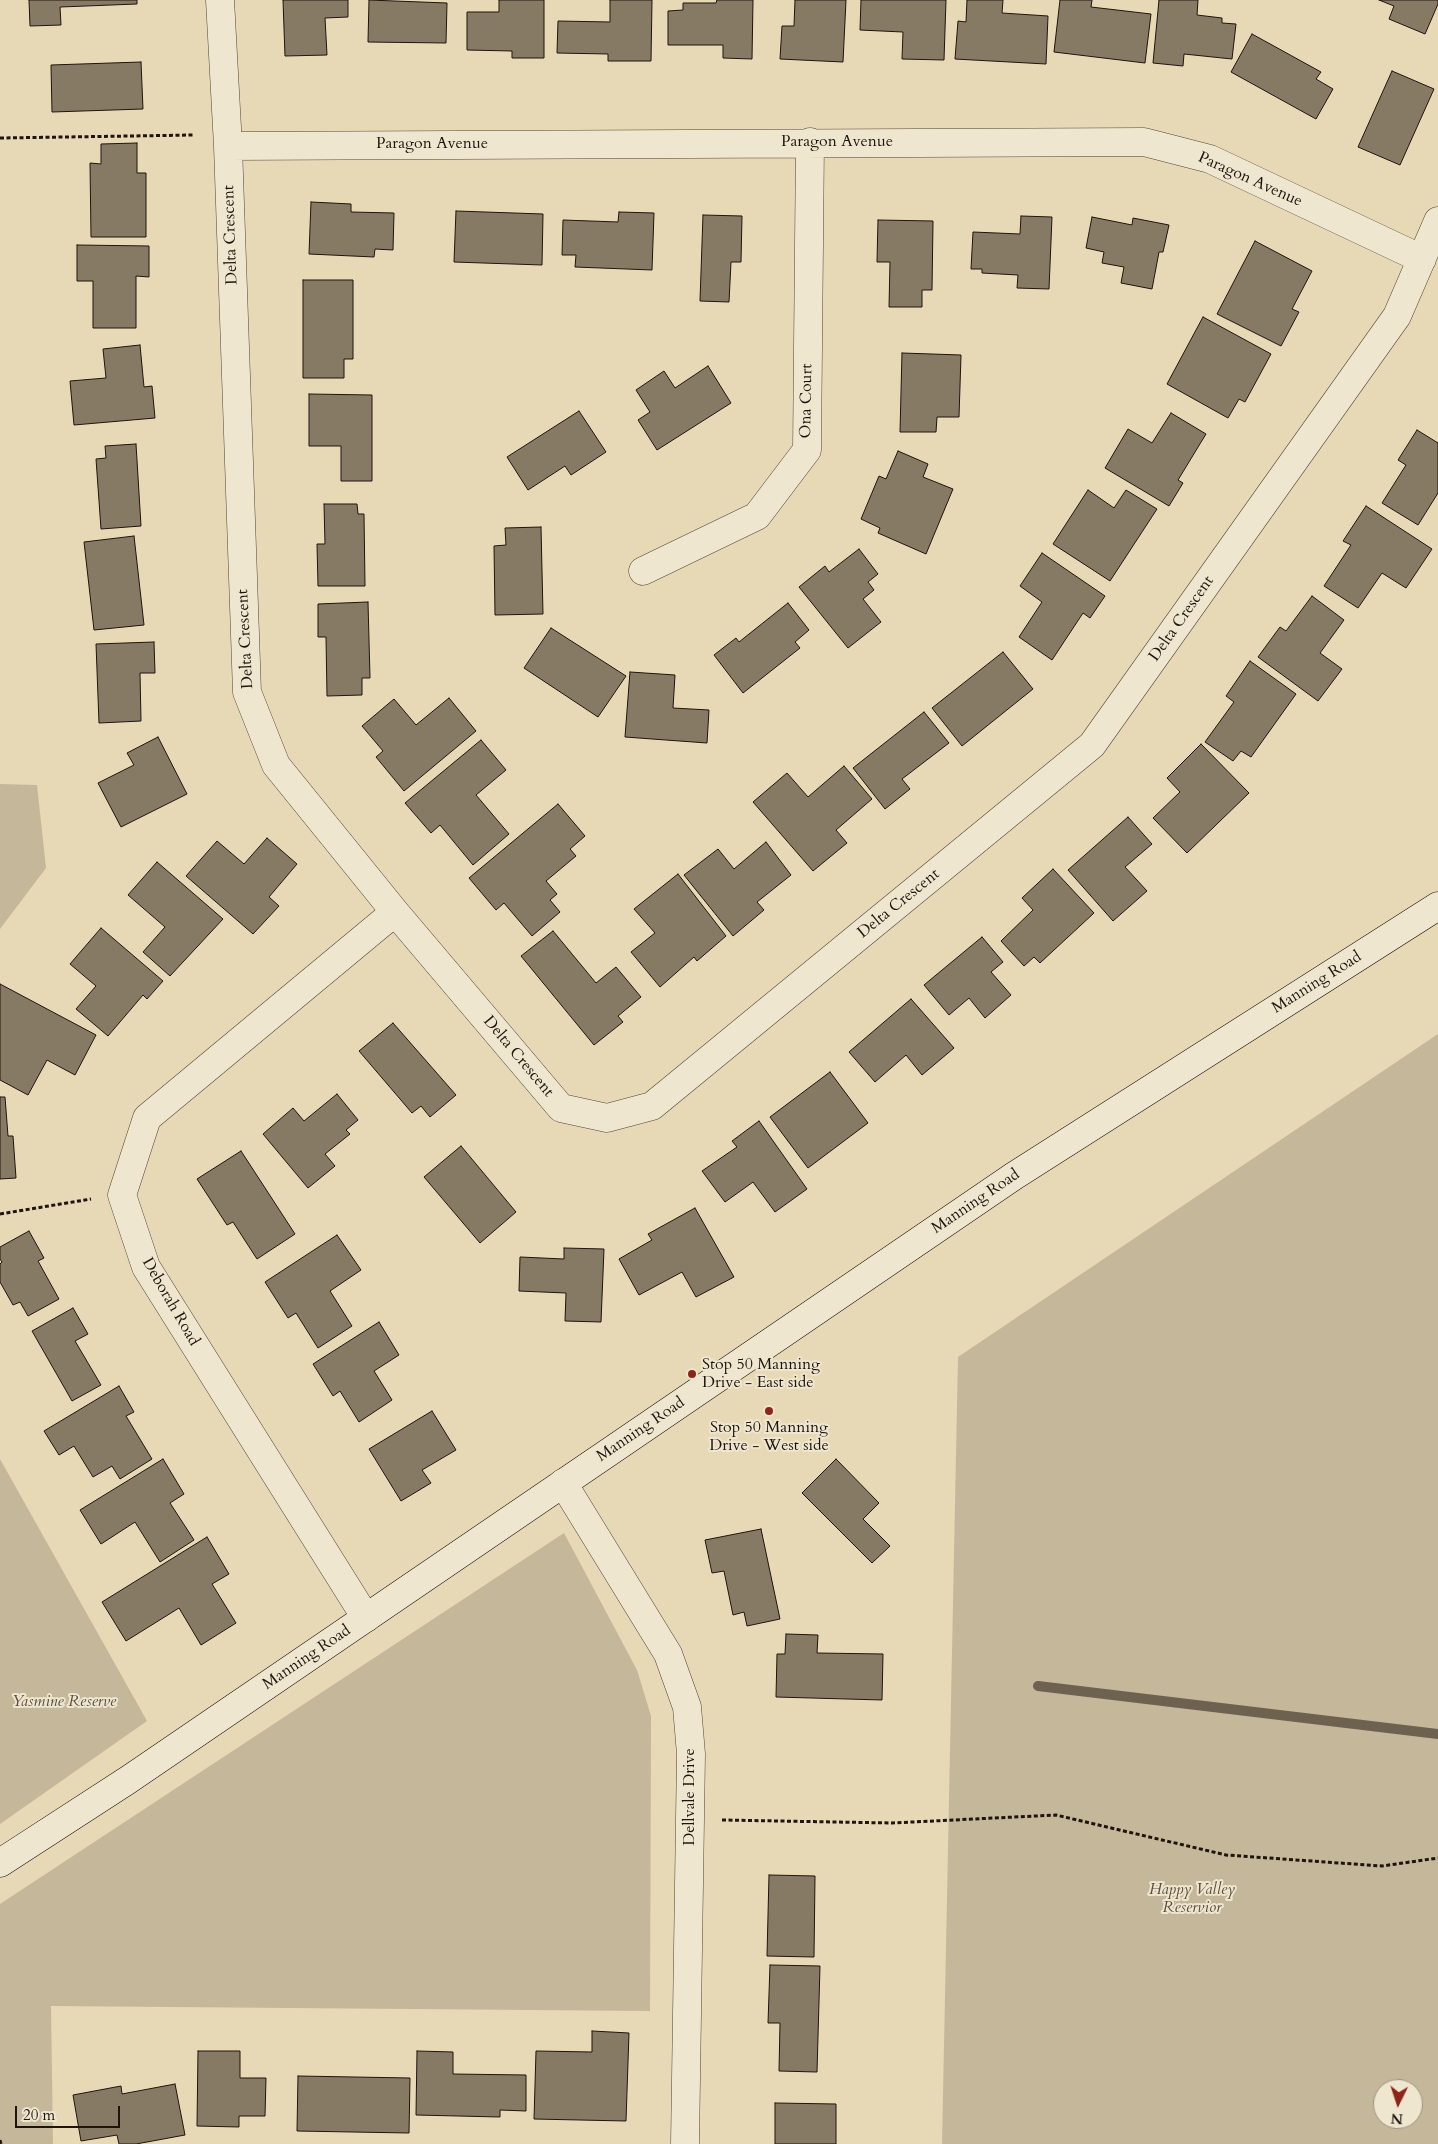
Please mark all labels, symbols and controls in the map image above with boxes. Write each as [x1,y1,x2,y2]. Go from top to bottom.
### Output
street label: Paragon Avenue [781,132,893,152]
street label: Paragon Avenue [376,134,488,154]
street label: Paragon Avenue [1195,148,1305,212]
street label: Delta Crescent [220,185,242,285]
street label: Ona Court [797,363,817,439]
street label: Delta Crescent [1145,573,1219,665]
street label: Delta Crescent [234,589,258,689]
street label: Delta Crescent [854,865,944,943]
street label: Manning Road [1269,948,1365,1018]
street label: Delta Crescent [479,1013,557,1101]
street label: Manning Road [928,1165,1024,1239]
street label: Deborah Road [137,1255,203,1349]
place label: Stop 50 Manning Drive - East side [702,1355,820,1393]
marker: Stop 50 Manning Drive - East side [686,1368,698,1380]
street label: Manning Road [593,1393,689,1467]
marker: Stop 50 Manning Drive - West side [763,1405,775,1417]
place label: Stop 50 Manning Drive - West side [709,1418,829,1456]
street label: Manning Road [259,1621,355,1695]
park label: Yasmine Reserve [12,1692,116,1712]
street label: Dellvale Drive [680,1748,700,1846]
park label: Happy Valley Reservior [1149,1880,1235,1918]
north arrow [1373,2079,1423,2129]
scale bar [18,2096,122,2128]
text: 20 m [23,2105,55,2125]
text: N [1390,2109,1404,2128]

